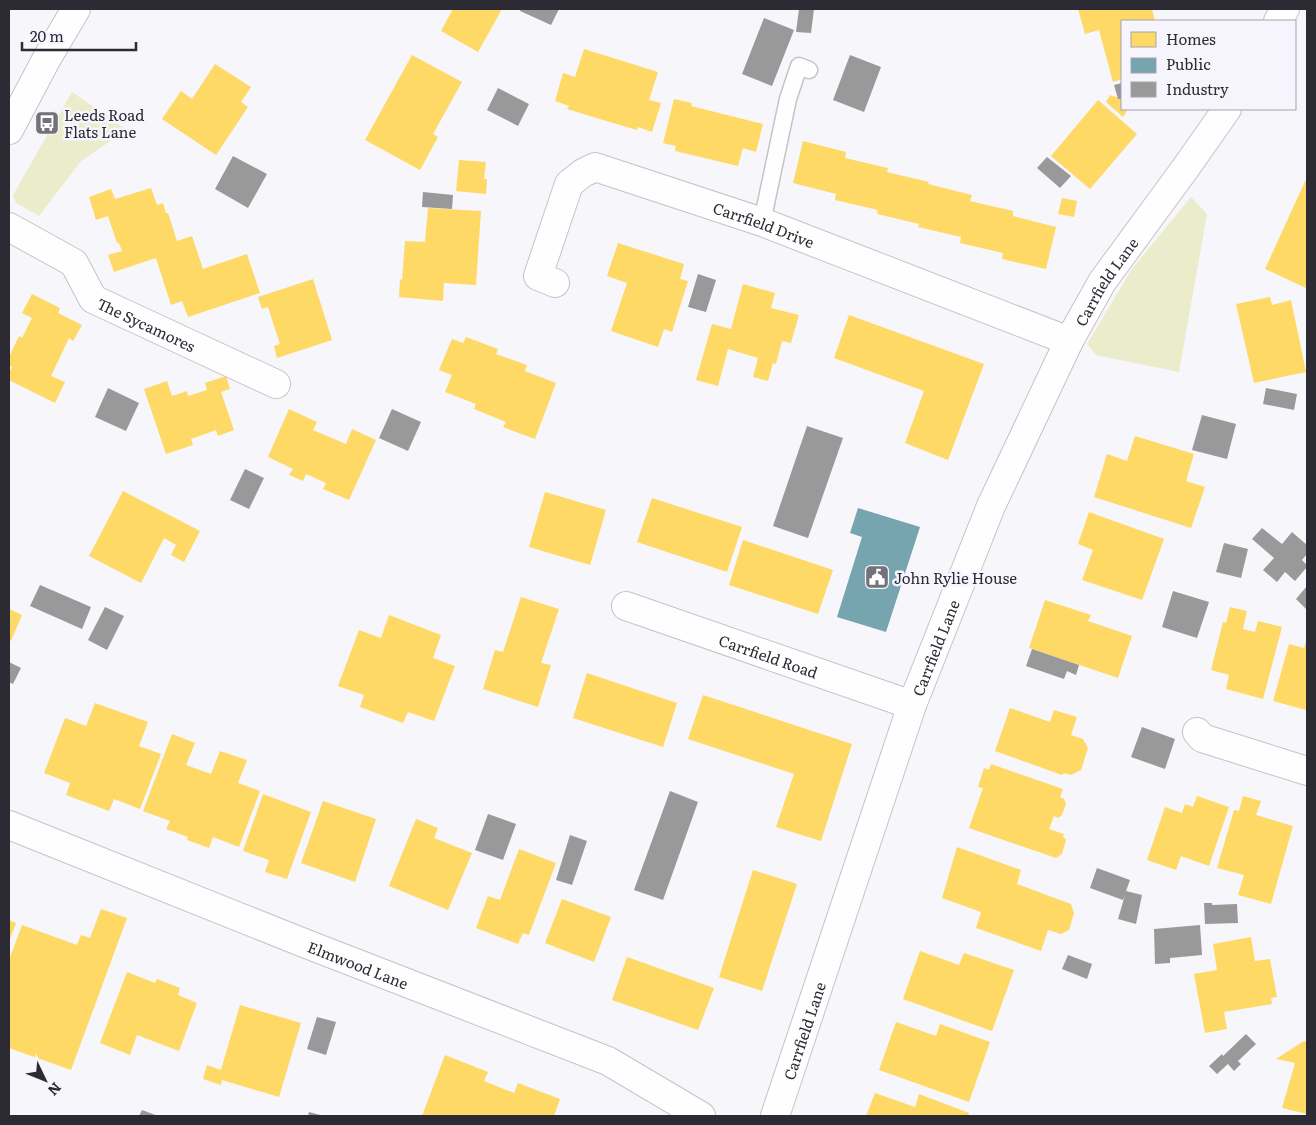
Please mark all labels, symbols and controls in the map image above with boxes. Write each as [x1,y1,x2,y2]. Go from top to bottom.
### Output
scale bar [22,20,136,52]
legend [1121,20,1296,110]
text: 20 m [30,24,64,47]
text: Homes [1166,27,1216,50]
text: Public [1166,52,1211,75]
text: Industry [1166,77,1229,100]
place label: Leeds Road Flats Lane [64,103,144,143]
bus stop icon: Leeds Road Flats Lane [34,110,60,136]
street label: Carrfield Drive [710,195,818,253]
street label: Carrfield Lane [1068,232,1143,330]
street label: The Sycamores [94,291,200,357]
public building icon: John Rylie House [864,564,890,590]
place label: John Rylie House [894,566,1017,589]
street label: Carrfield Lane [905,596,964,699]
street label: Carrfield Road [716,628,821,683]
street label: Elmwood Lane [305,934,412,994]
street label: Carrfield Lane [776,978,831,1083]
north arrow [20,1055,70,1105]
text: N [44,1078,67,1101]

